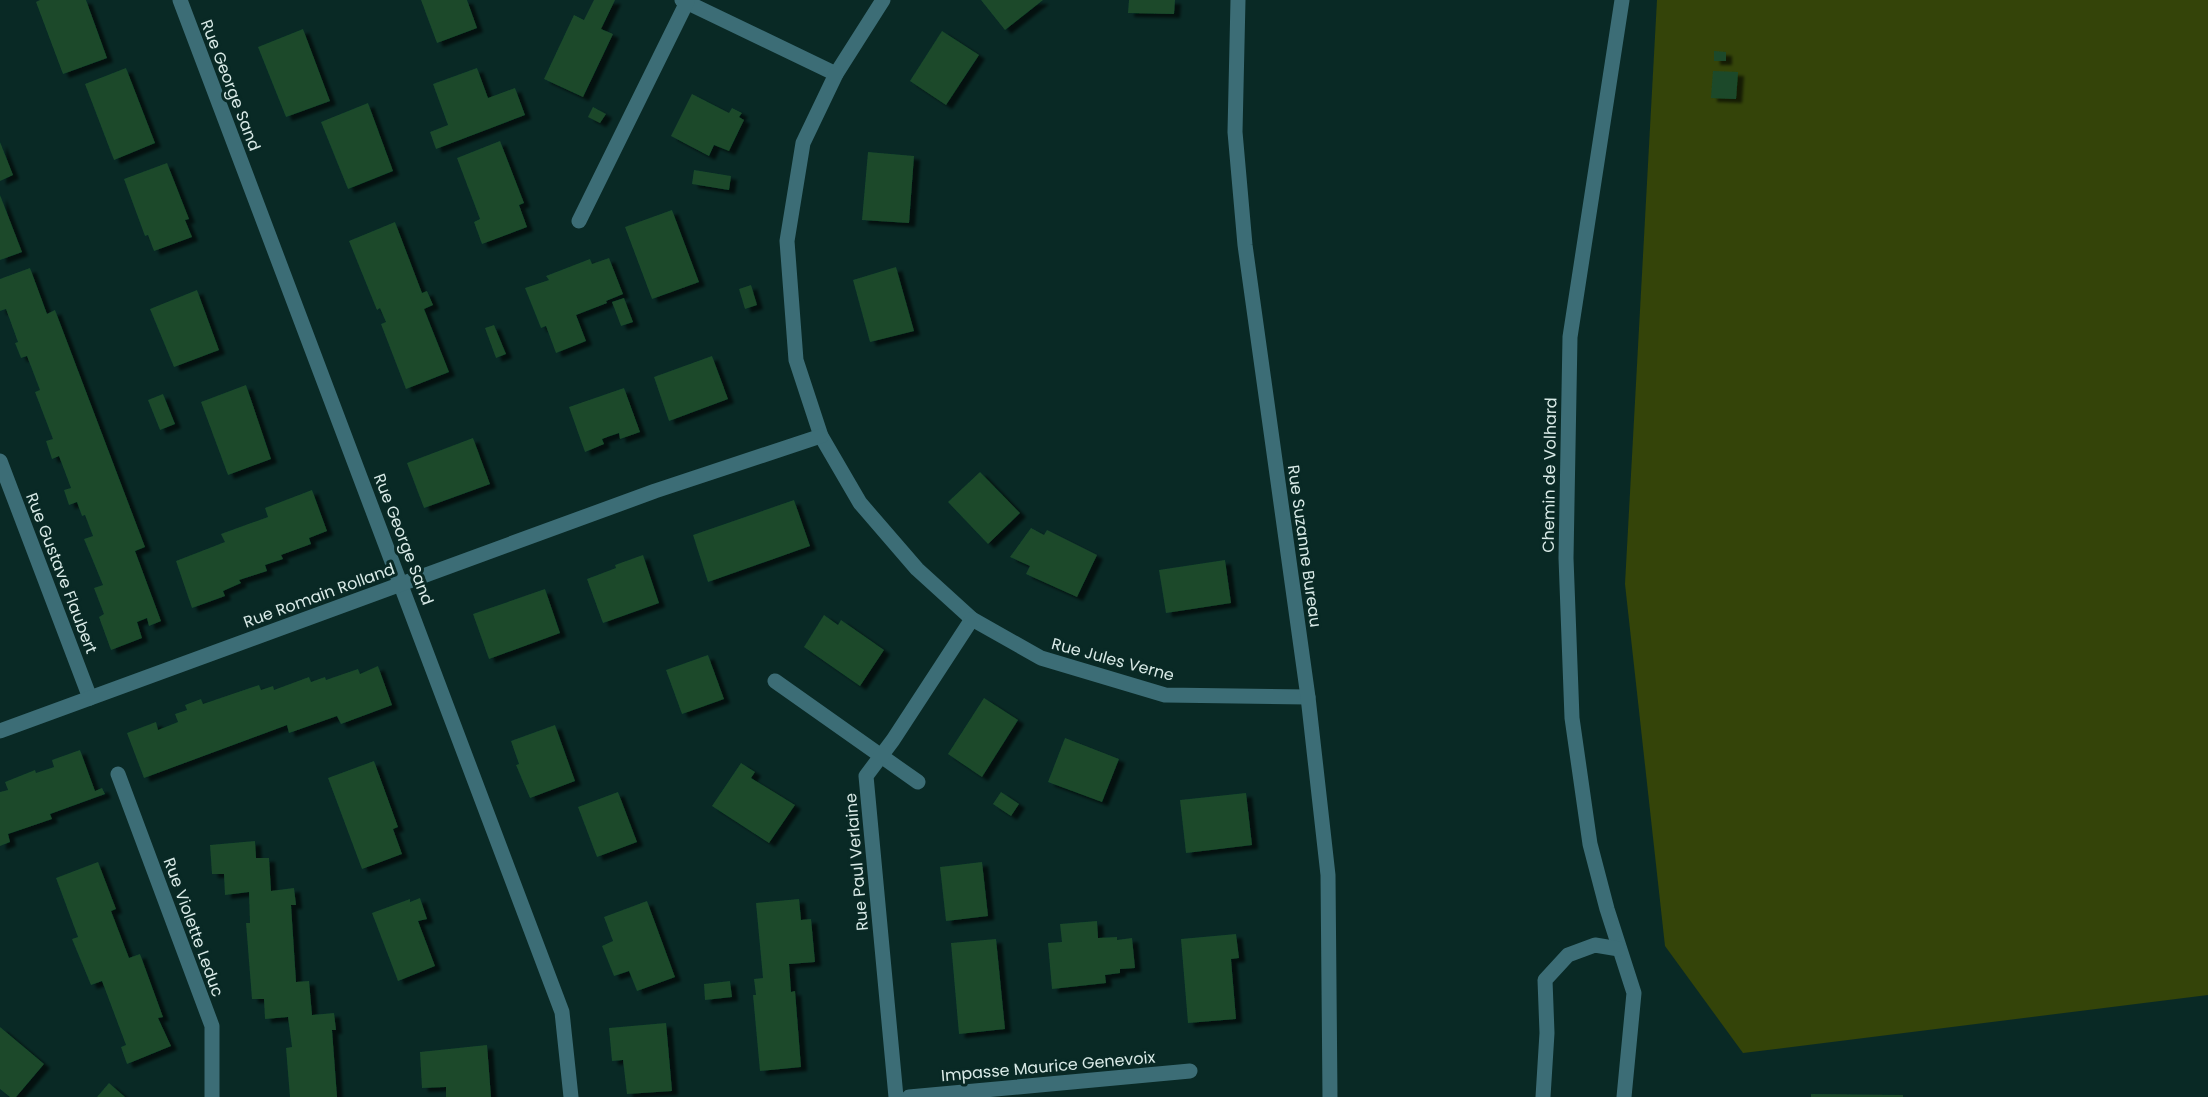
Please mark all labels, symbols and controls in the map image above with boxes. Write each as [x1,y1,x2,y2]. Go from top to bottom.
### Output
street label: Rue George Sand [195,16,266,154]
street label: Chemin de Volhard [1537,397,1562,553]
street label: Rue Suzanne Bureau [1282,463,1327,629]
street label: Rue George Sand [368,470,439,608]
street label: Rue Gustave Flaubert [20,489,103,657]
street label: Rue Romain Rolland [240,557,398,634]
street label: Rue Jules Verne [1049,632,1177,687]
street label: Rue Paul Verlaine [839,792,874,932]
street label: Rue Violette Leduc [158,854,229,1000]
street label: Impasse Maurice Genevoix [940,1046,1156,1087]

